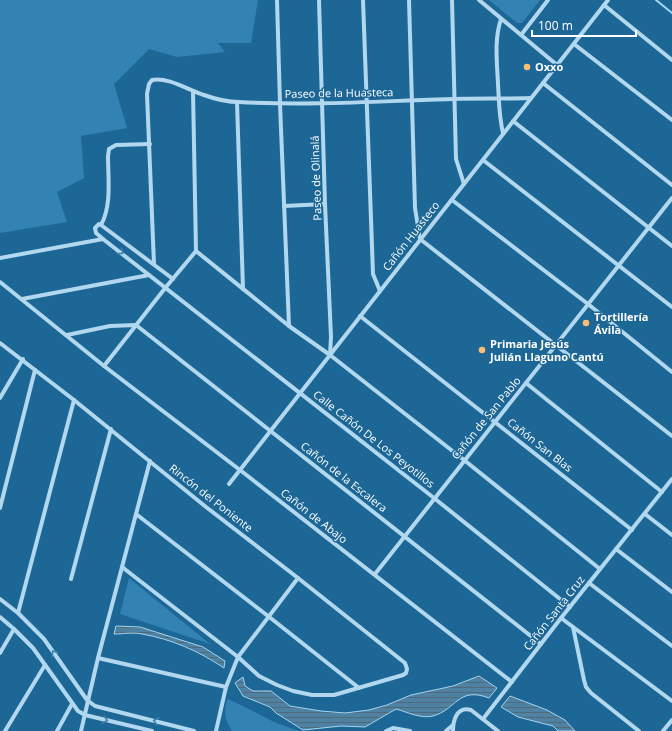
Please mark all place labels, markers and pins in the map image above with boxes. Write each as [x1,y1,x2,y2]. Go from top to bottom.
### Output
place label: Oxxo [535,59,563,74]
marker: Oxxo [522,62,532,72]
place label: Tortillería Ávila [594,309,649,337]
marker: Tortillería Ávila [581,318,591,328]
place label: Primaria Jesús Julián Llaguno Cantú [489,336,604,364]
marker: Primaria Jesús Julián Llaguno Cantú [477,345,487,355]

